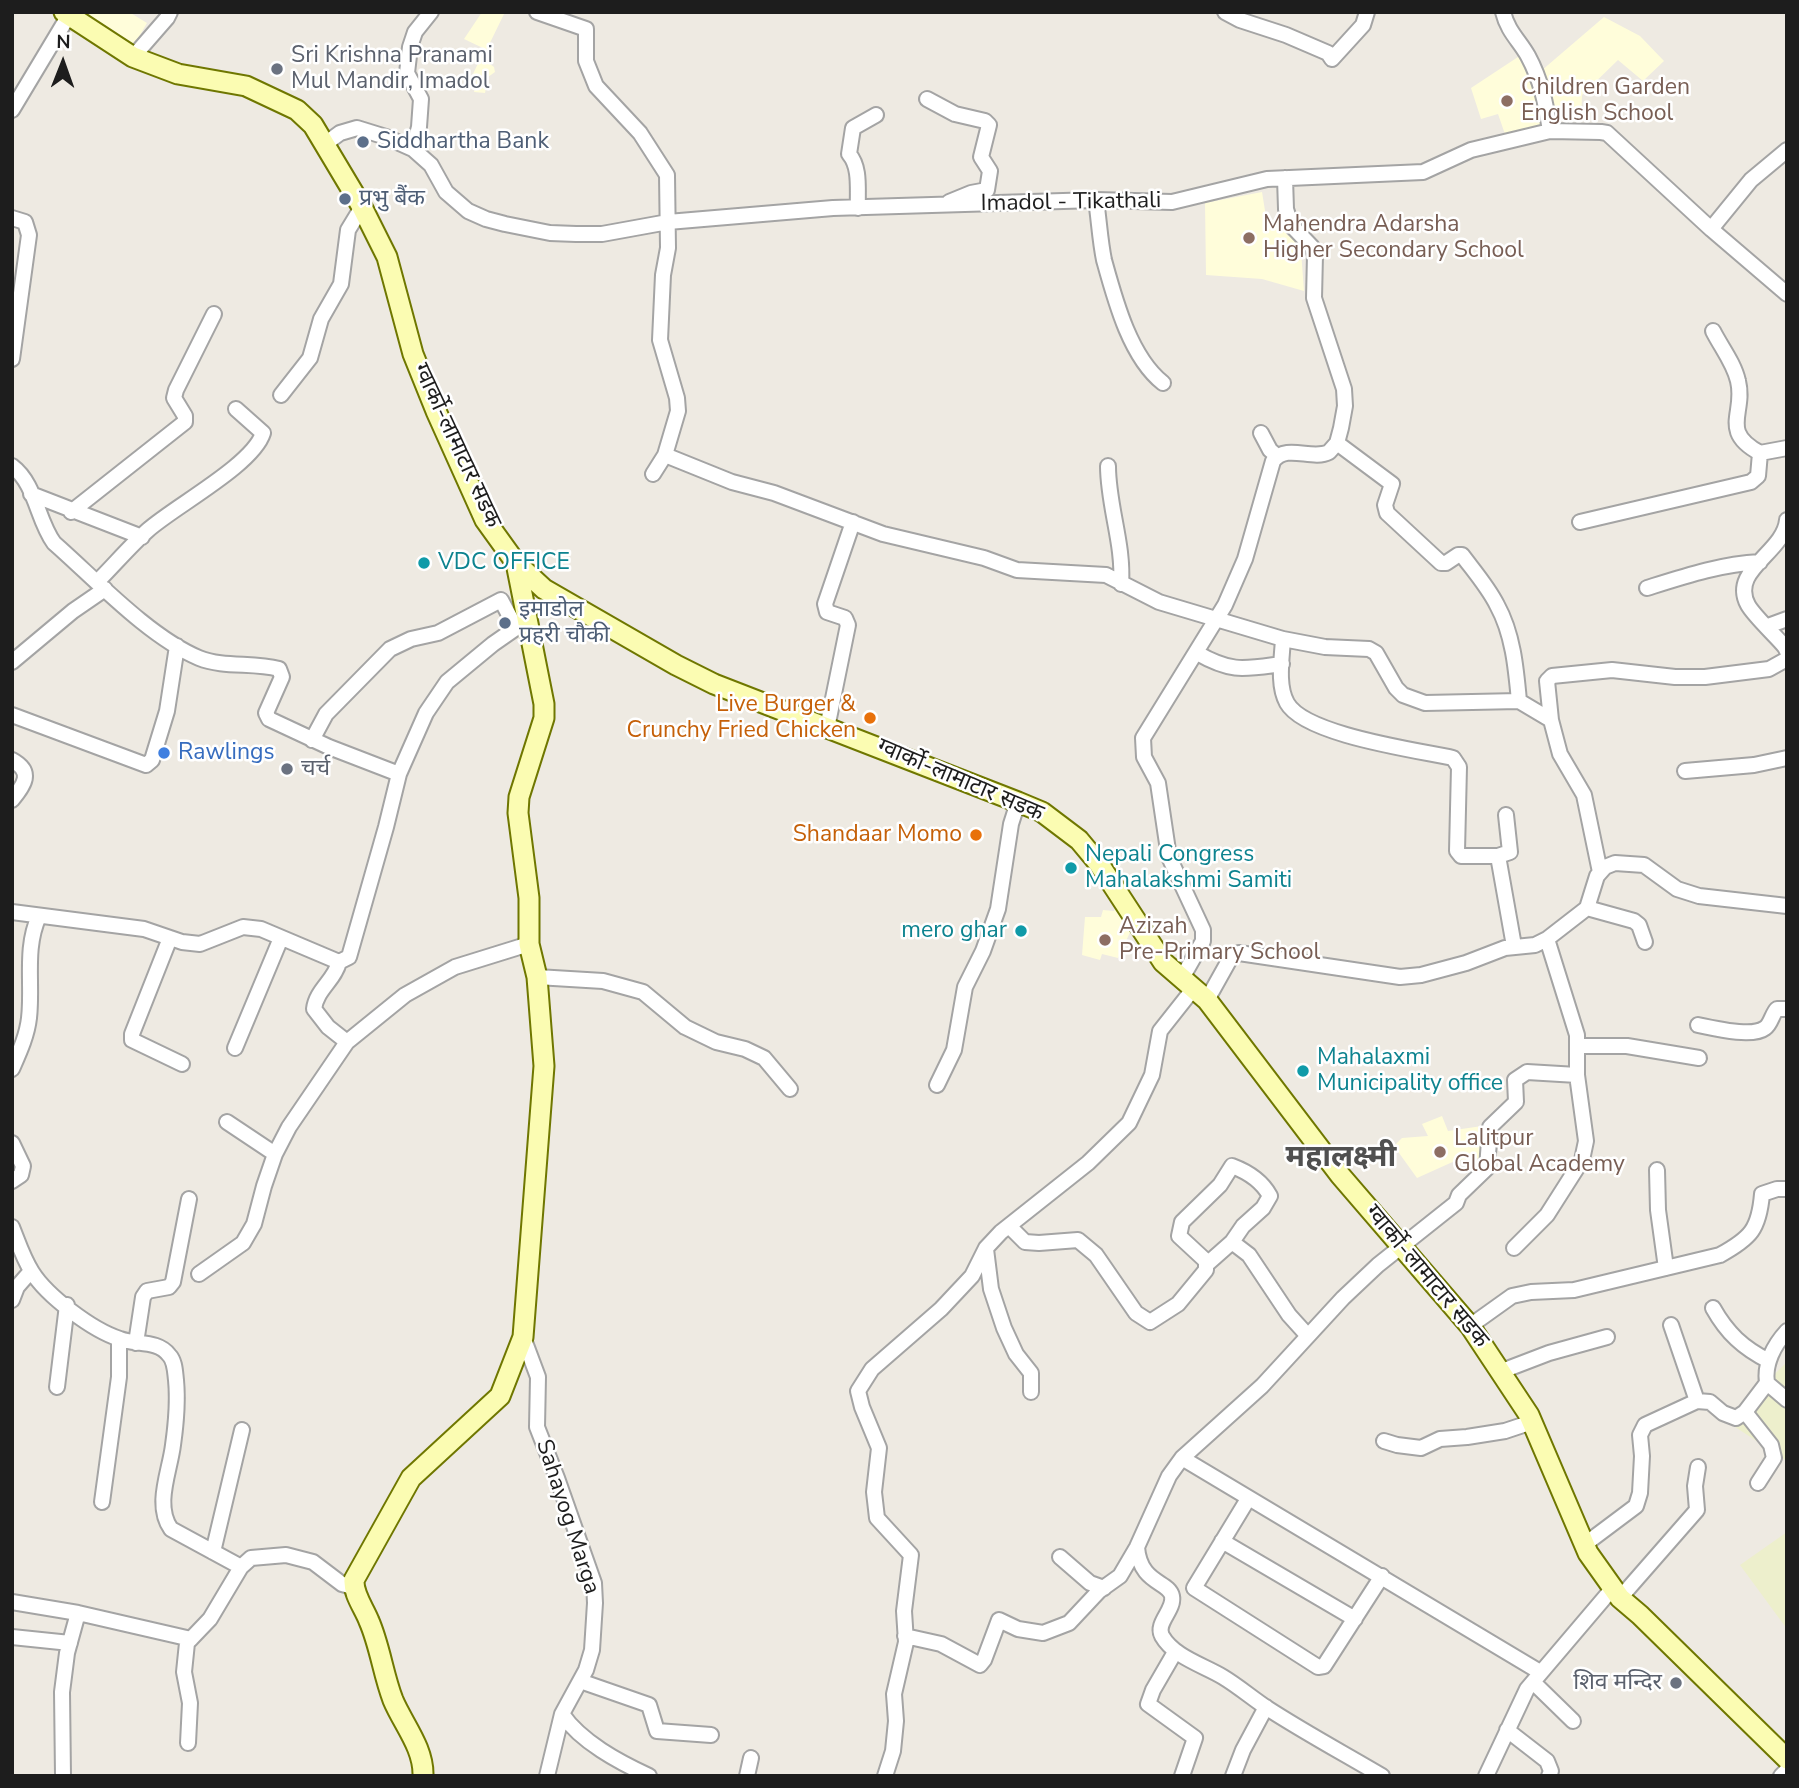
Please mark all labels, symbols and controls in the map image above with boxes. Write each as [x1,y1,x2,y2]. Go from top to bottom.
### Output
north arrow [28,28,98,98]
text: N [56,29,71,55]
place label: Sri Krishna Pranami Mul Mandir, Imadol [291,42,493,96]
marker: Sri Krishna Pranami Mul Mandir, Imadol [269,61,285,77]
place label: Children Garden English School [1521,74,1690,128]
marker: Children Garden English School [1499,93,1515,109]
place label: Siddhartha Bank [377,128,549,156]
marker: Siddhartha Bank [355,134,371,150]
place label: प्रभु बैंक [359,185,425,213]
street label: Imadol - Tikathali [980,188,1162,218]
marker: प्रभु बैंक [337,191,353,207]
place label: Mahendra Adarsha Higher Secondary School [1263,211,1524,265]
marker: Mahendra Adarsha Higher Secondary School [1241,230,1257,246]
street label: ग्वार्को-लामाटार सडक [406,359,506,533]
place label: VDC OFFICE [438,549,570,577]
marker: VDC OFFICE [416,555,432,571]
place label: इमाडोल प्रहरी चौकी [519,596,610,650]
marker: इमाडोल प्रहरी चौकी [497,615,513,631]
place label: Live Burger & Crunchy Fried Chicken [626,691,856,745]
marker: Live Burger & Crunchy Fried Chicken [862,710,878,726]
street label: ग्वार्को-लामाटार सडक [873,733,1047,829]
place label: Rawlings [178,739,275,767]
marker: Rawlings [156,745,172,761]
place label: चर्च [301,755,330,783]
marker: चर्च [279,761,295,777]
place label: Shandaar Momo [793,821,962,849]
marker: Shandaar Momo [968,827,984,843]
place label: Nepali Congress Mahalakshmi Samiti [1085,841,1292,895]
marker: Nepali Congress Mahalakshmi Samiti [1063,860,1079,876]
place label: Azizah Pre-Primary School [1119,913,1320,967]
place label: mero ghar [901,917,1007,945]
marker: mero ghar [1013,923,1029,939]
marker: Azizah Pre-Primary School [1097,932,1113,948]
place label: Mahalaxmi Municipality office [1317,1044,1503,1098]
marker: Mahalaxmi Municipality office [1295,1063,1311,1079]
place label: Lalitpur Global Academy [1454,1125,1625,1179]
district label: महालक्ष्मी [1286,1141,1396,1177]
marker: Lalitpur Global Academy [1432,1144,1448,1160]
street label: ग्वार्को-लामाटार सडक [1358,1200,1494,1354]
street label: Sahayog Marga [529,1436,605,1598]
place label: शिव मन्दिर [1573,1669,1662,1697]
marker: शिव मन्दिर [1668,1675,1684,1691]

